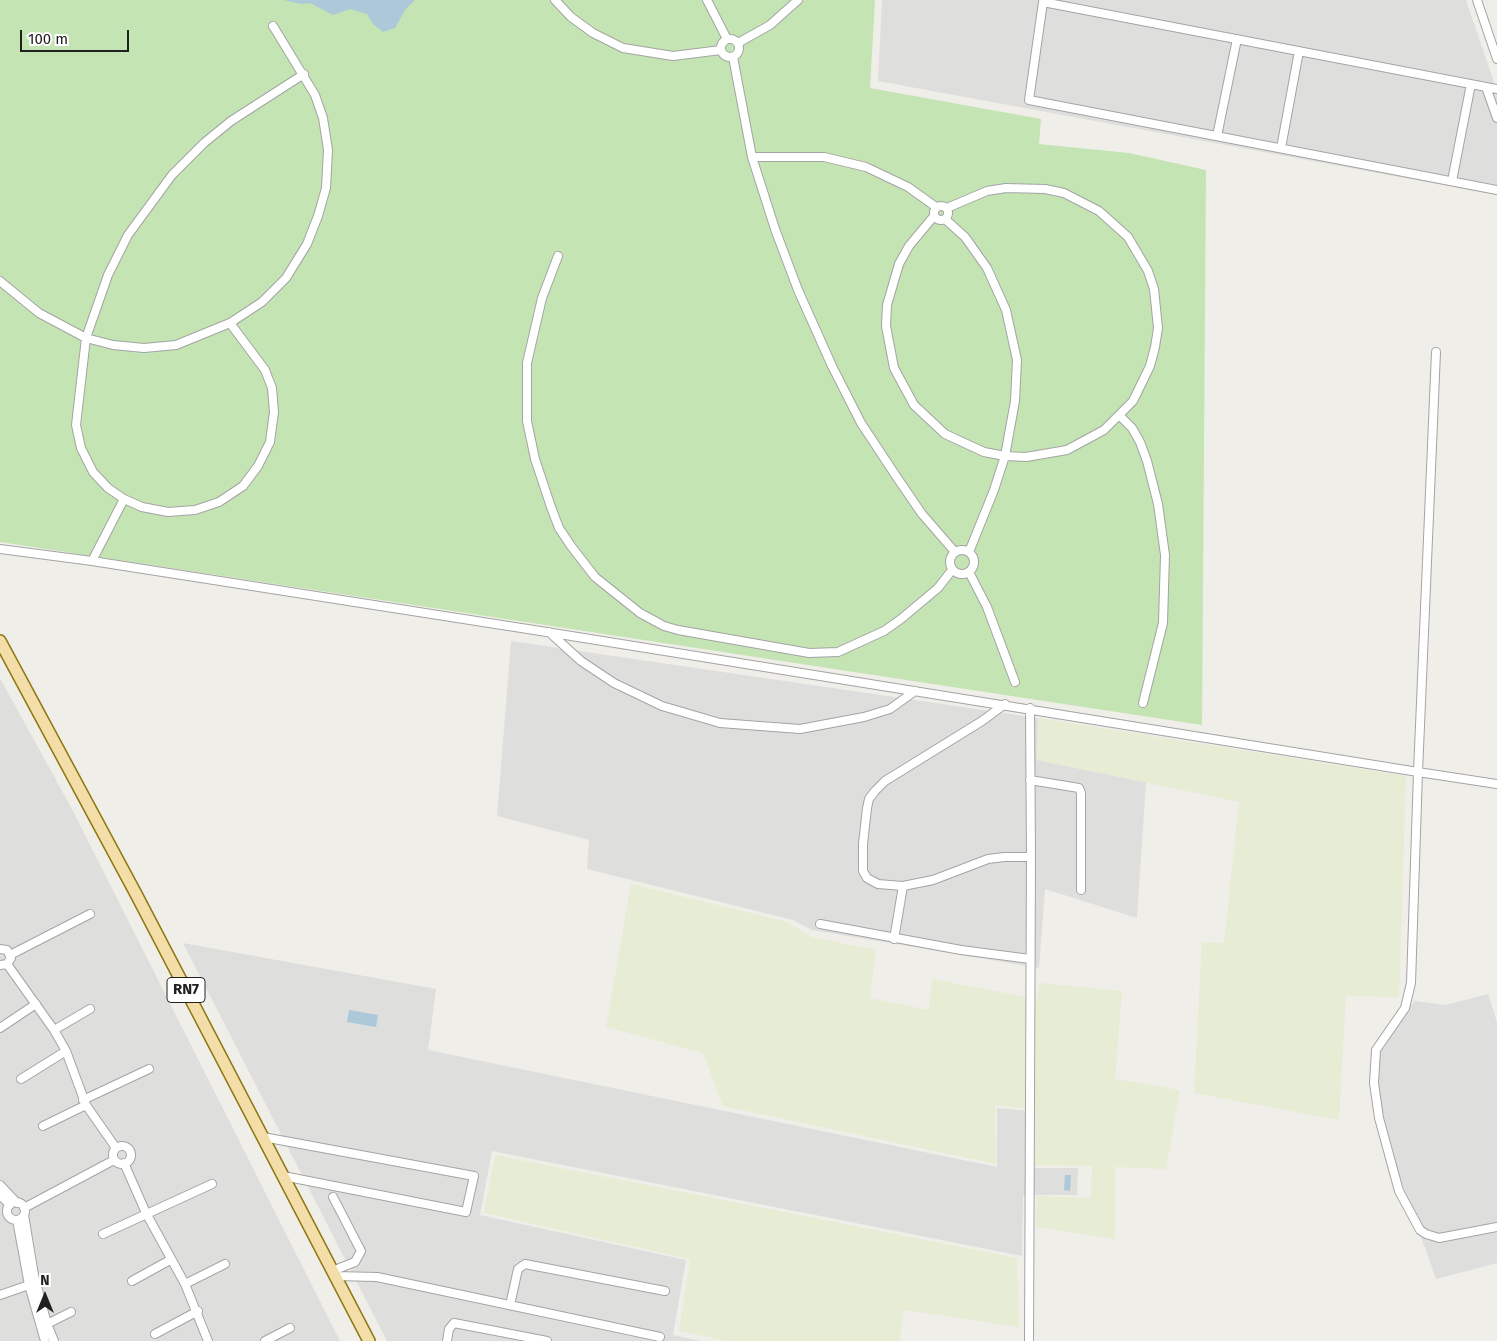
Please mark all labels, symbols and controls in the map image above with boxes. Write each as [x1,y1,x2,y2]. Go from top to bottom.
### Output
scale bar [22,20,131,52]
text: 100 m [28,30,68,48]
road number: RN7 [167,978,205,1002]
north arrow [20,1271,70,1321]
text: N [40,1272,50,1289]

